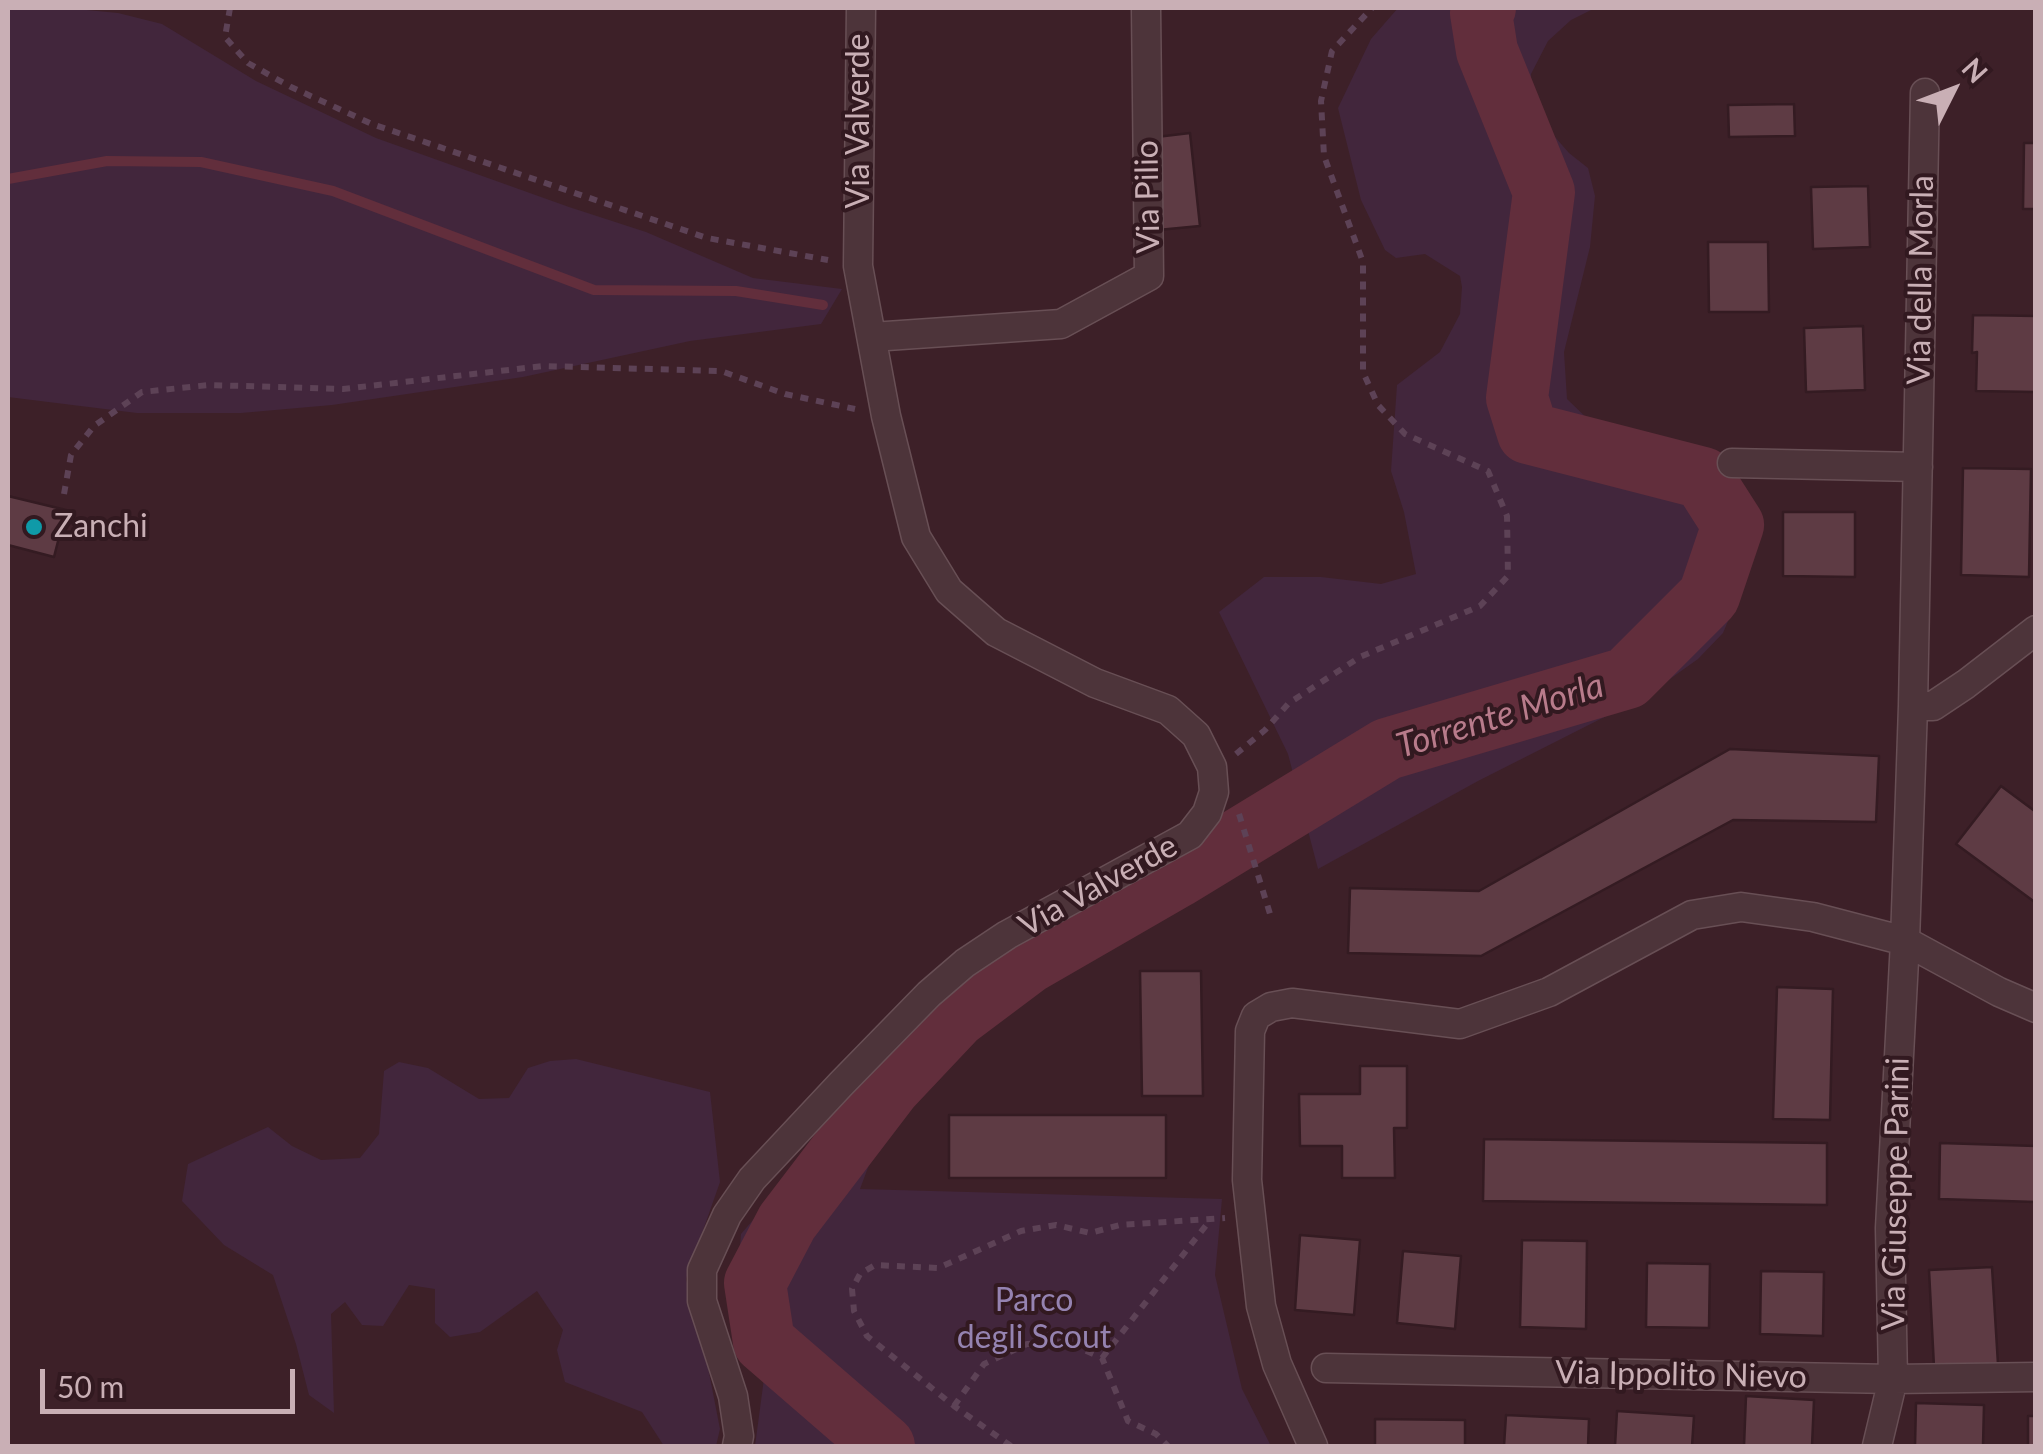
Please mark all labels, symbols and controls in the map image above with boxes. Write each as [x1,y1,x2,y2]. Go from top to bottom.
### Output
street label: Via Valverde [840,33,878,209]
north arrow [1903,40,2003,140]
text: N [1955,51,1995,89]
street label: Via Pilio [1128,140,1168,254]
street label: Via della Morla [1900,175,1942,385]
place label: Zanchi [54,508,148,546]
marker: Zanchi [23,516,45,538]
water label: Torrente Morla [1391,665,1609,767]
street label: Via Valverde [1012,827,1184,945]
street label: Via Giuseppe Parini [1874,1057,1918,1331]
park label: Parco degli Scout [957,1282,1111,1357]
scale bar [45,1349,300,1411]
street label: Via Ippolito Nievo [1555,1354,1807,1396]
text: 50 m [57,1368,124,1404]

